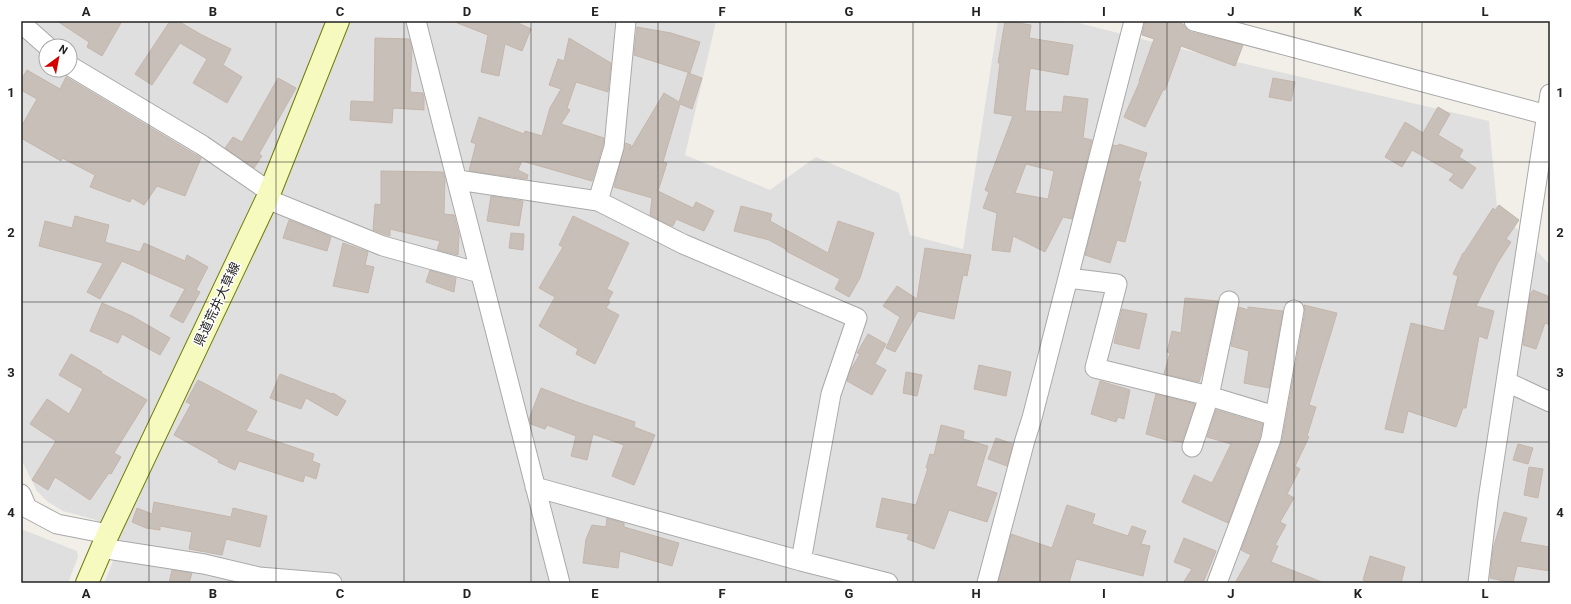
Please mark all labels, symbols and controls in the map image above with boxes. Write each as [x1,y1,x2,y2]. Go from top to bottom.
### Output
text: A [82,4,91,19]
text: B [209,4,217,19]
text: C [336,4,345,19]
text: D [463,4,471,19]
text: E [591,4,599,19]
text: F [718,4,726,19]
text: G [845,4,854,19]
text: H [971,4,981,19]
text: I [1102,4,1106,19]
text: J [1227,4,1235,19]
text: K [1354,4,1363,19]
text: L [1481,4,1489,19]
north arrow [38,38,78,78]
text: N [56,42,70,58]
text: 1 [7,85,15,100]
text: 1 [1556,85,1564,100]
text: 2 [7,225,15,240]
text: 2 [1556,225,1564,240]
street label: 県道荒井大草線 [191,260,243,348]
text: 3 [7,365,15,380]
text: 3 [1556,365,1564,380]
text: 4 [7,505,15,520]
text: 4 [1556,505,1564,520]
text: A [82,586,91,601]
text: B [209,586,217,601]
text: C [336,586,345,601]
text: D [463,586,471,601]
text: E [591,586,599,601]
text: F [718,586,726,601]
text: G [845,586,854,601]
text: H [971,586,981,601]
text: I [1102,586,1106,601]
text: J [1227,586,1235,601]
text: K [1354,586,1363,601]
text: L [1481,586,1489,601]

